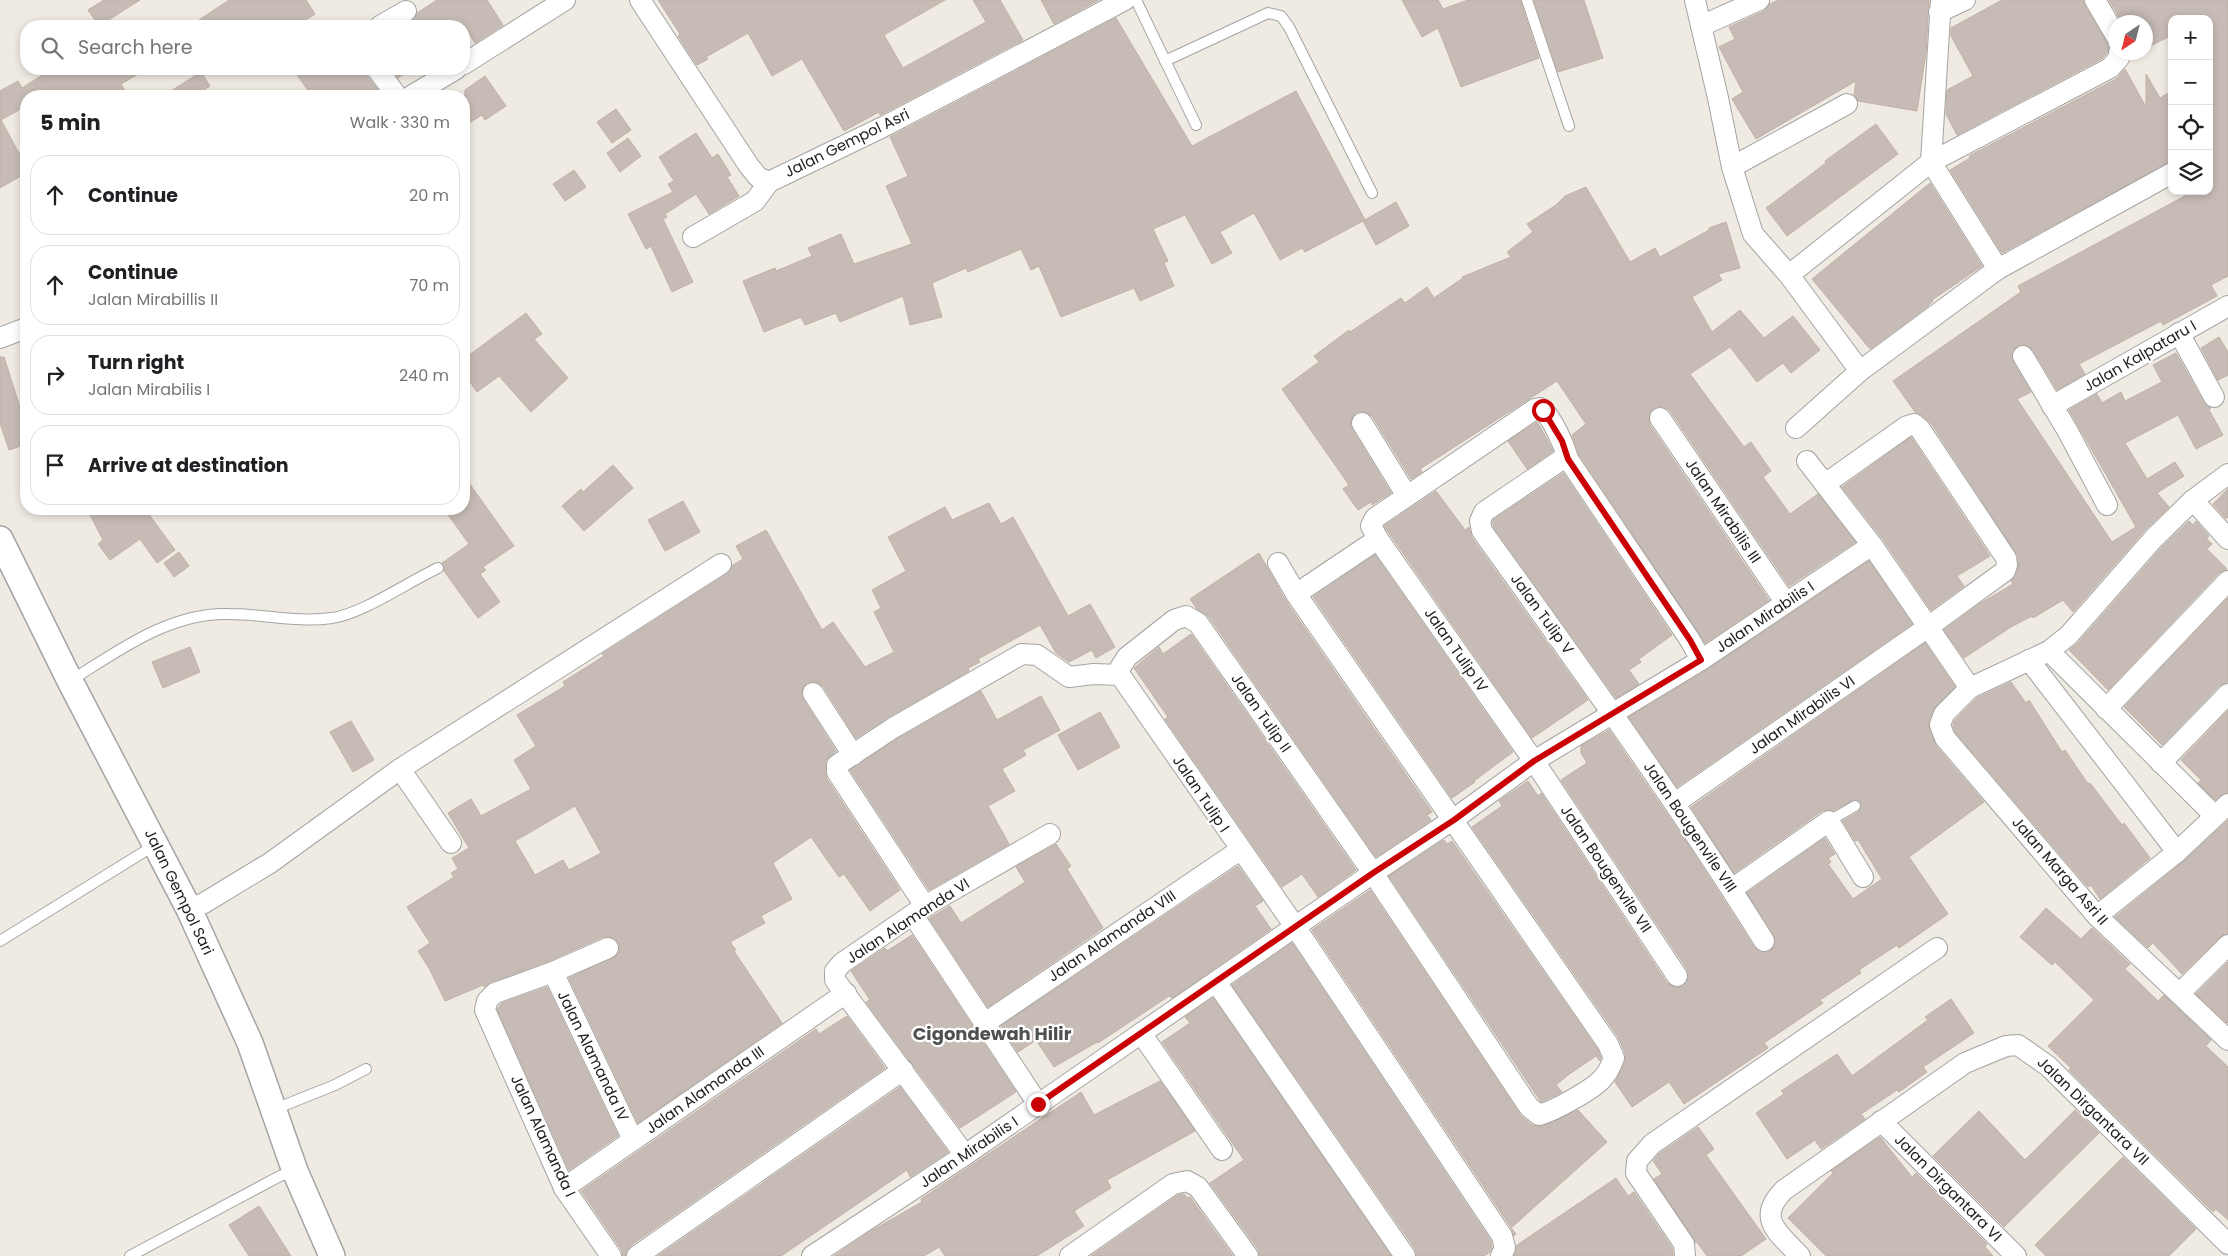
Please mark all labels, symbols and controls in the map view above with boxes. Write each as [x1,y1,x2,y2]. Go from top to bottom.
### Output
north arrow [2108,15,2153,60]
map controls [2168,15,2213,195]
button: + [2168,15,2213,60]
search box [20,20,470,75]
icon: search [38,34,66,62]
text: Search here [78,34,192,61]
button: − [2168,60,2213,105]
street label: Jalan Gempol Asri [781,103,913,182]
button: locate [2168,105,2213,150]
text: 5 min [40,108,101,137]
text: Walk · 330 m [350,111,450,134]
button: layers [2168,150,2213,195]
icon: ahead [41,181,69,209]
text: Continue [88,182,178,209]
text: 20 m [409,184,449,207]
text: Continue [88,259,178,286]
icon: ahead [41,271,69,299]
text: 70 m [409,274,449,297]
text: Jalan Mirabillis II [88,288,218,311]
street label: Jalan Kalpataru I [2079,315,2200,396]
text: Turn right [88,349,184,376]
icon: right [41,361,69,389]
text: 240 m [399,364,449,387]
text: Jalan Mirabilis I [88,378,210,401]
route start [1532,399,1555,422]
icon: arrive [41,451,69,479]
text: Arrive at destination [88,452,289,479]
street label: Jalan Mirabilis III [1681,454,1766,567]
street label: Jalan Tulip V [1506,569,1579,658]
street label: Jalan Mirabilis I [1711,576,1818,657]
street label: Jalan Tulip IV [1420,603,1493,696]
street label: Jalan Tulip II [1226,669,1296,756]
street label: Jalan Mirabilis VI [1745,670,1859,759]
street label: Jalan Tulip I [1168,751,1235,836]
street label: Jalan Bougenvile VIII [1639,757,1742,896]
street label: Jalan Bougenvile VII [1556,801,1657,937]
street label: Jalan Marga Asri II [2007,812,2113,929]
street label: Jalan Gempol Sari [140,825,219,958]
street label: Jalan Alamanda VI [842,873,973,968]
street label: Jalan Alamanda VIII [1044,885,1180,986]
street label: Jalan Alamanda IV [553,987,634,1125]
district label: Cigondewah Hilir [913,1021,1072,1046]
street label: Jalan Alamanda III [641,1041,768,1138]
street label: Jalan Dirgantara VII [2033,1052,2154,1170]
street label: Jalan Alamanda I [506,1071,581,1200]
route end [1027,1093,1050,1116]
street label: Jalan Mirabilis I [915,1111,1022,1192]
street label: Jalan Dirgantara VI [1890,1129,2007,1246]

